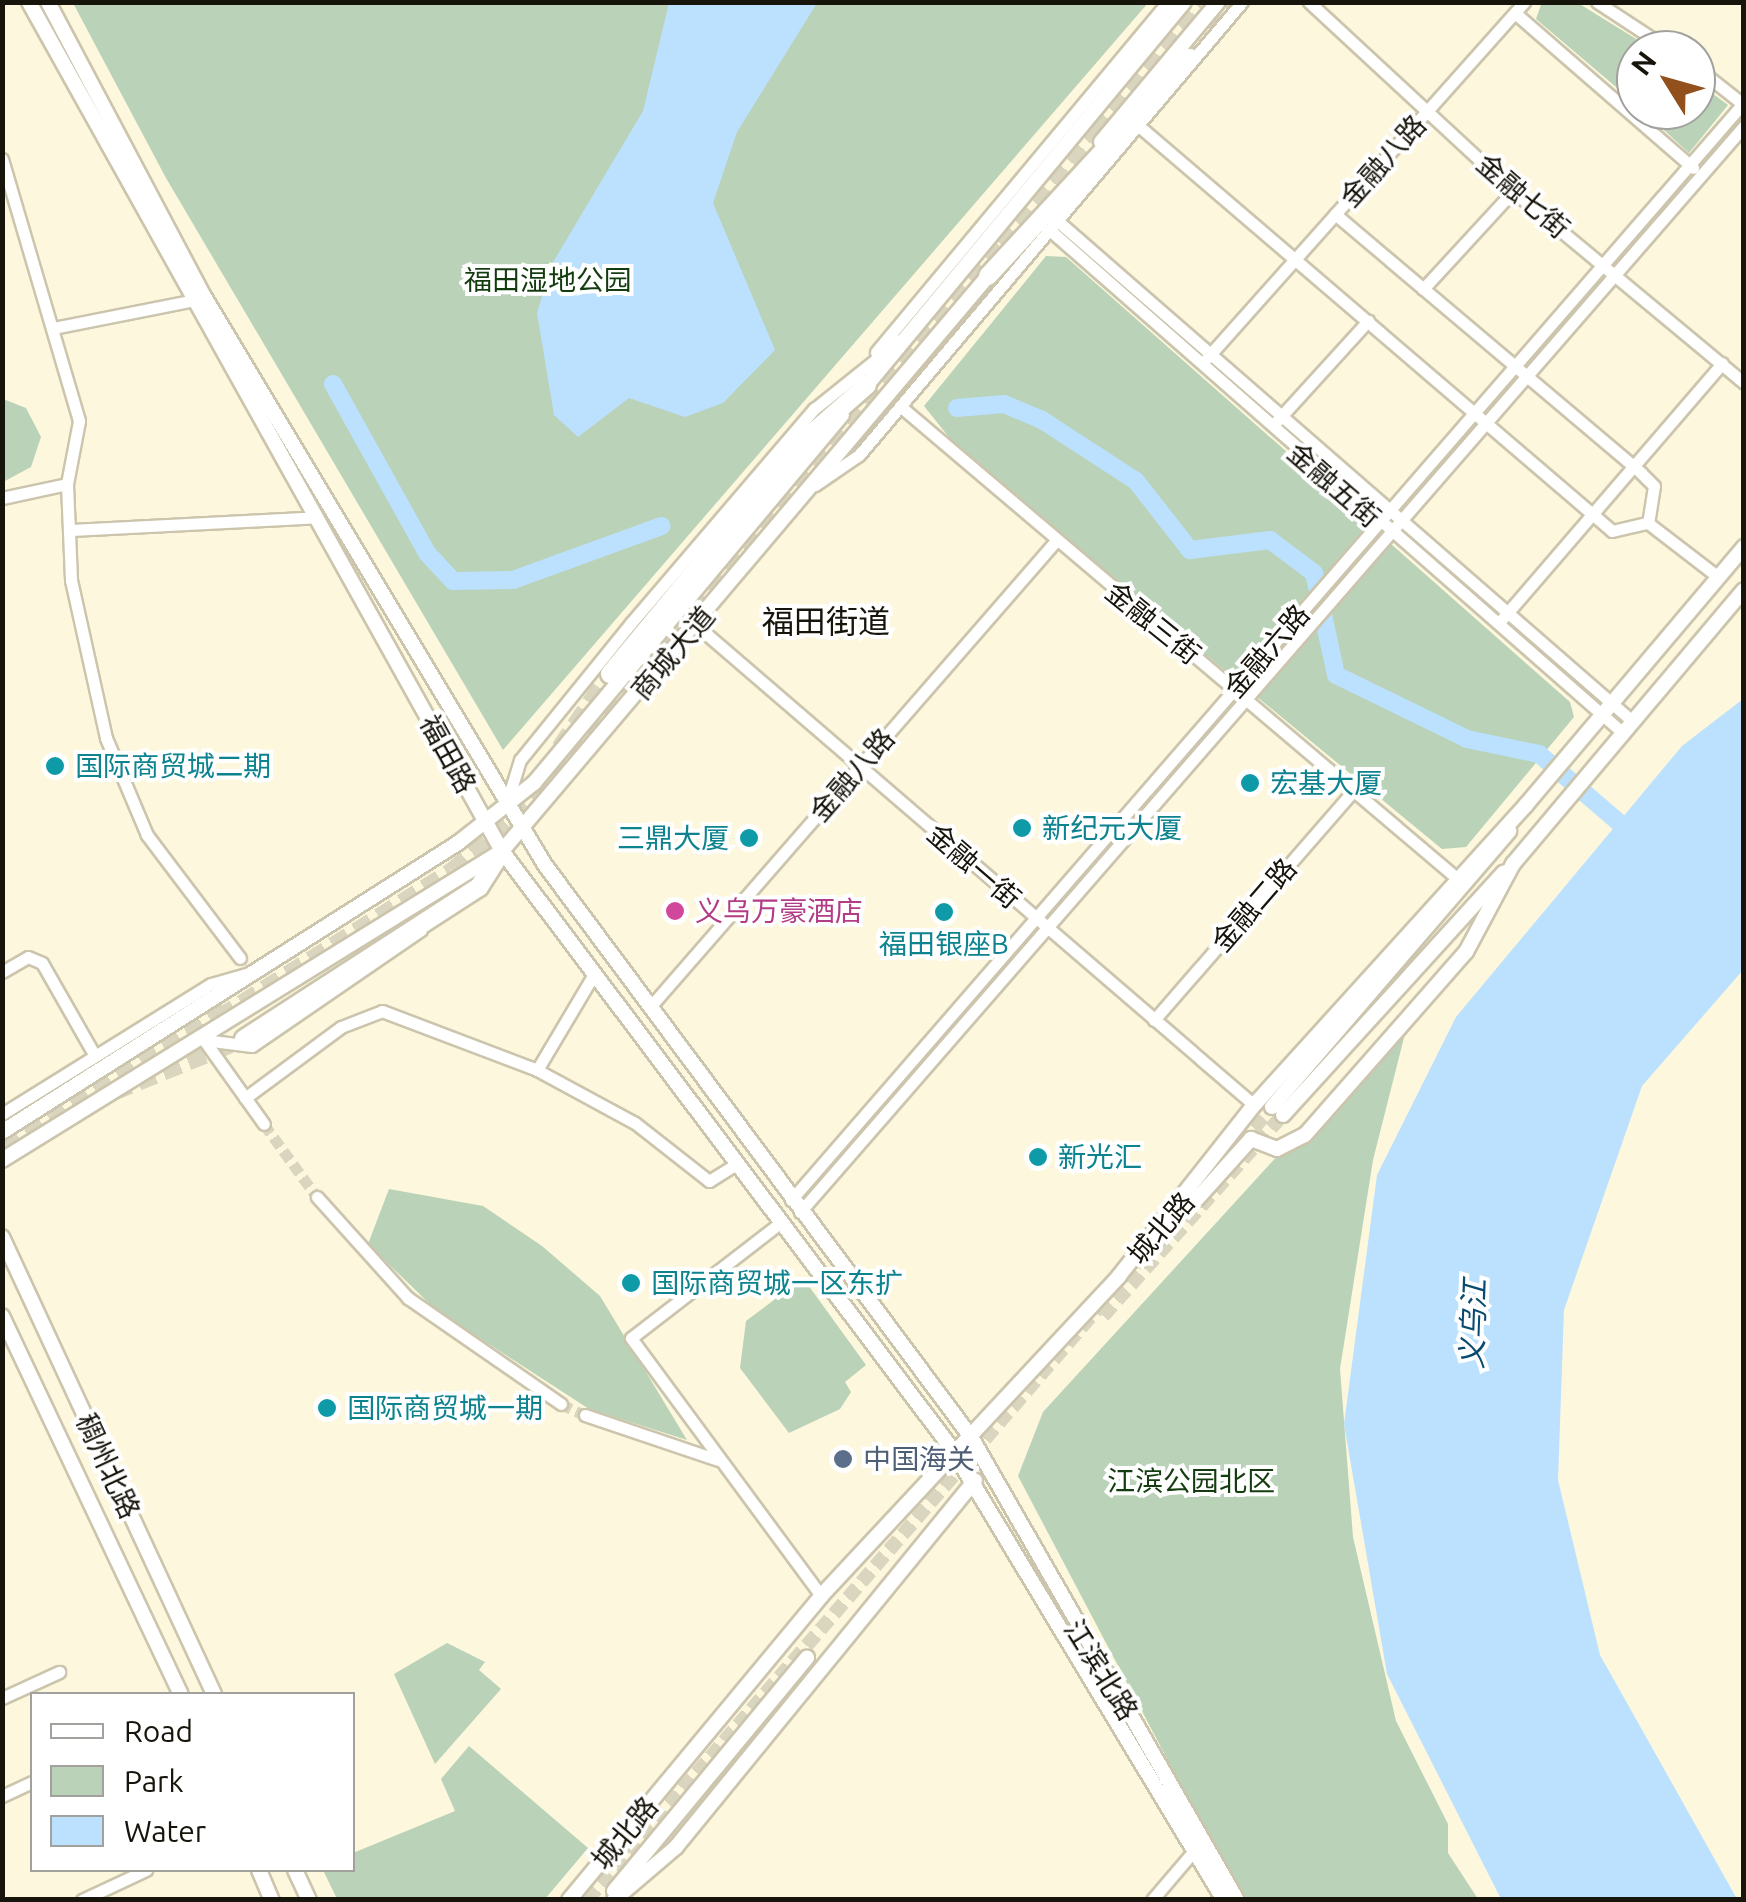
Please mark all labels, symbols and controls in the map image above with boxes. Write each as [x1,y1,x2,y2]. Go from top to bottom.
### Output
north arrow [1616,30,1716,130]
text: N [1625,45,1662,81]
street label: 金融八路 [1333,108,1433,214]
street label: 金融七街 [1470,147,1576,245]
park label: 福田湿地公园 [464,263,632,297]
street label: 金融五街 [1281,436,1387,534]
street label: 金融三街 [1099,575,1207,671]
street label: 金融六路 [1218,598,1316,704]
street label: 商城大道 [624,599,722,707]
district label: 福田街道 [762,602,890,640]
street label: 福田路 [413,709,483,799]
street label: 金融八路 [803,722,901,828]
place label: 国际商贸城二期 [75,749,271,783]
marker: 国际商贸城二期 [44,755,66,777]
place label: 宏基大厦 [1270,766,1382,800]
marker: 宏基大厦 [1239,772,1261,794]
place label: 新纪元大厦 [1042,811,1182,845]
street label: 金融一街 [921,817,1027,915]
marker: 新纪元大厦 [1011,817,1033,839]
place label: 三鼎大厦 [617,821,729,855]
marker: 三鼎大厦 [738,827,760,849]
street label: 金融二路 [1205,852,1303,958]
place label: 义乌万豪酒店 [695,894,863,928]
marker: 义乌万豪酒店 [664,900,686,922]
marker: 福田银座B [933,901,955,923]
place label: 福田银座B [879,927,1009,961]
place label: 新光汇 [1058,1140,1142,1174]
marker: 新光汇 [1027,1146,1049,1168]
street label: 城北路 [1121,1185,1201,1271]
place label: 国际商贸城一区东扩 [651,1266,903,1300]
marker: 国际商贸城一区东扩 [620,1272,642,1294]
water label: 义乌江 [1453,1278,1493,1370]
place label: 国际商贸城一期 [347,1391,543,1425]
marker: 国际商贸城一期 [316,1397,338,1419]
street label: 稠州北路 [69,1408,147,1524]
place label: 中国海关 [863,1442,975,1476]
marker: 中国海关 [832,1448,854,1470]
park label: 江滨公园北区 [1107,1464,1275,1498]
street label: 江滨北路 [1057,1614,1145,1726]
legend [30,1692,355,1872]
text: Road [124,1714,193,1748]
text: Park [124,1764,184,1798]
street label: 城北路 [585,1790,665,1876]
text: Water [124,1814,206,1848]

